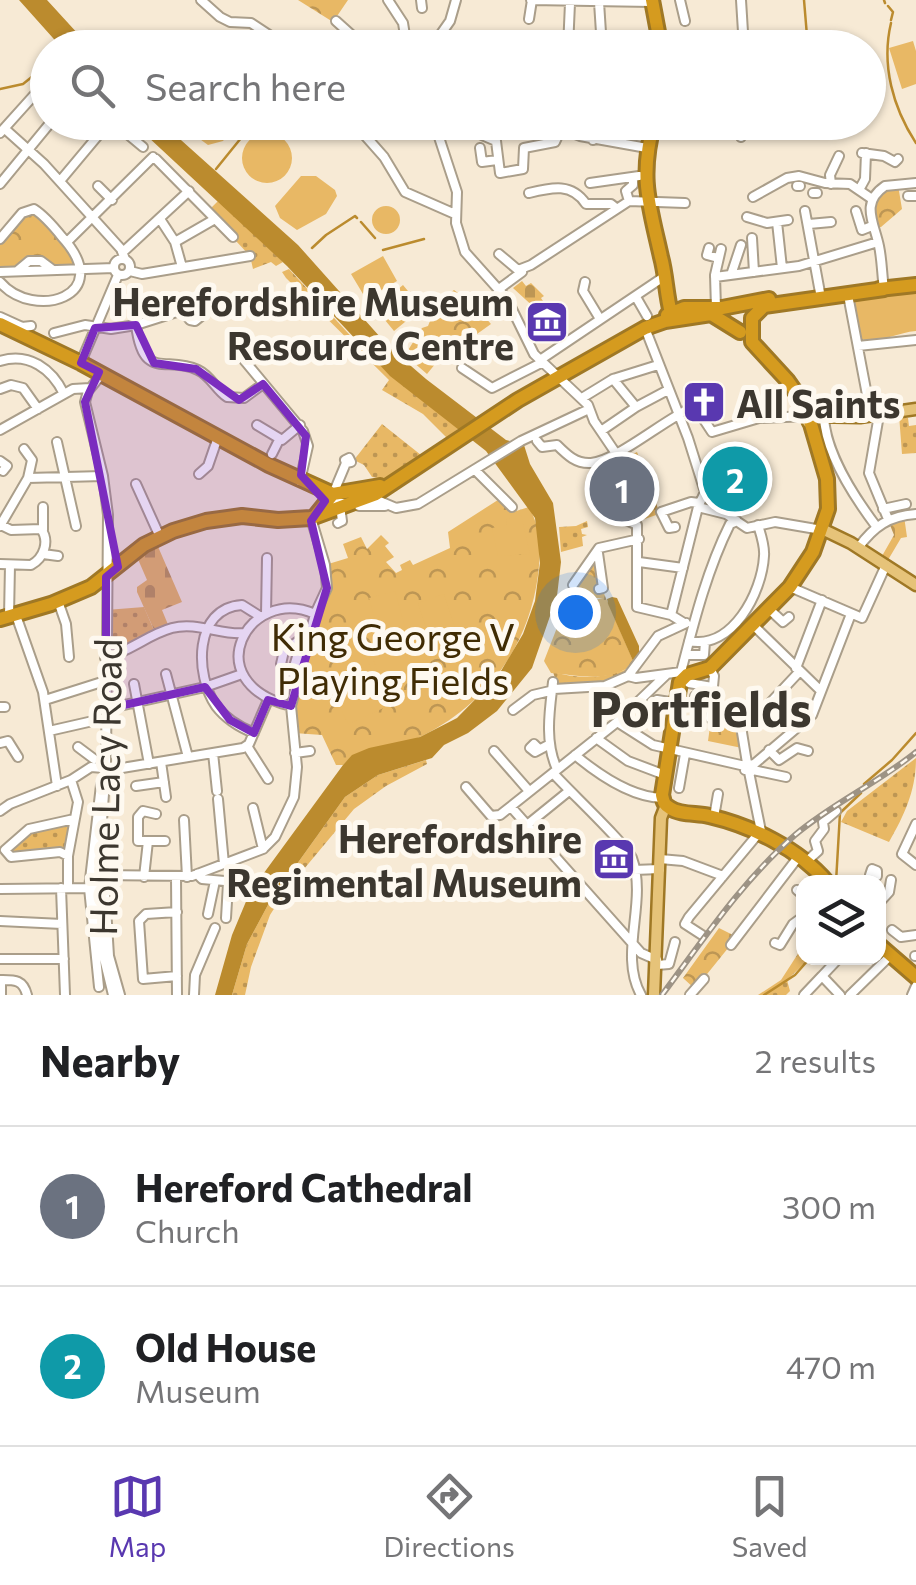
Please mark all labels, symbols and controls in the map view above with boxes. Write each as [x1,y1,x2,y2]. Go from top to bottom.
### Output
search box [30,30,886,140]
icon: search [65,58,120,113]
text: Search here [145,62,346,109]
place label: Herefordshire Museum Resource Centre [112,277,514,368]
museum icon: Herefordshire Museum Resource Centre [524,299,570,345]
church icon: All Saints [681,379,727,425]
place label: All Saints [736,379,900,426]
pin: 2 [702,442,768,516]
pin: 1 [590,452,654,526]
your location [550,587,601,638]
park label: King George V Playing Fields [271,612,515,703]
street label: Holme Lacy Road [78,638,130,936]
district label: Portfields [590,678,812,737]
place label: Herefordshire Regimental Museum [226,814,582,905]
museum icon: Herefordshire Regimental Museum [591,836,637,882]
map controls [796,875,886,965]
button: layers [796,875,886,965]
text: Nearby [40,1034,180,1086]
text: 2 results [755,1040,876,1080]
text: Hereford Cathedral [135,1163,473,1210]
text: 1 [65,1186,80,1226]
text: 300 m [782,1186,876,1226]
text: Church [135,1210,240,1250]
text: Old House [135,1323,316,1370]
text: 2 [63,1346,82,1386]
text: 470 m [786,1346,876,1386]
text: Museum [135,1370,261,1410]
tab: Map [109,1469,166,1563]
tab: Directions [383,1469,515,1563]
tab: Saved [732,1469,807,1563]

